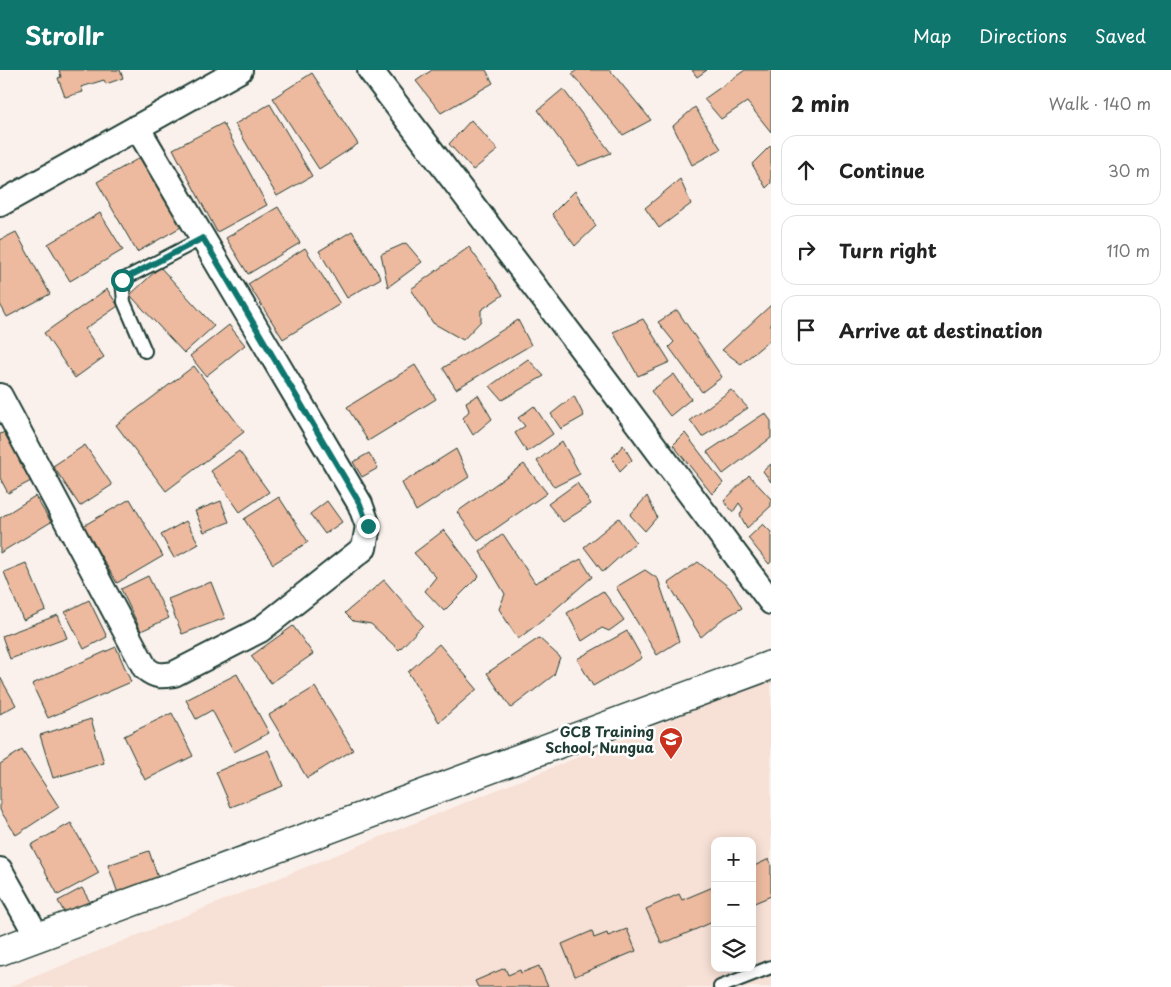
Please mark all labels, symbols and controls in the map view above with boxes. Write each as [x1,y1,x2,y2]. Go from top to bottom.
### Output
text: Strollr [25,17,104,53]
text: Map [913,22,951,49]
text: Directions [979,22,1067,49]
text: Saved [1095,22,1146,49]
text: 2 min [791,87,850,119]
text: Walk · 140 m [1049,91,1151,115]
icon: ahead [792,156,820,184]
text: Continue [839,156,925,184]
text: 30 m [1108,158,1150,182]
icon: right [792,236,820,264]
text: Turn right [839,236,937,264]
text: 110 m [1107,238,1150,262]
route start [111,269,134,292]
icon: arrive [792,316,820,344]
text: Arrive at destination [839,316,1043,344]
route end [357,515,380,538]
place label: GCB Training School, Nungua [545,721,655,758]
school or university icon: GCB Training School, Nungua [658,726,684,760]
map controls [711,837,756,972]
button: + [711,837,756,882]
button: − [711,882,756,927]
button: layers [711,927,756,972]

